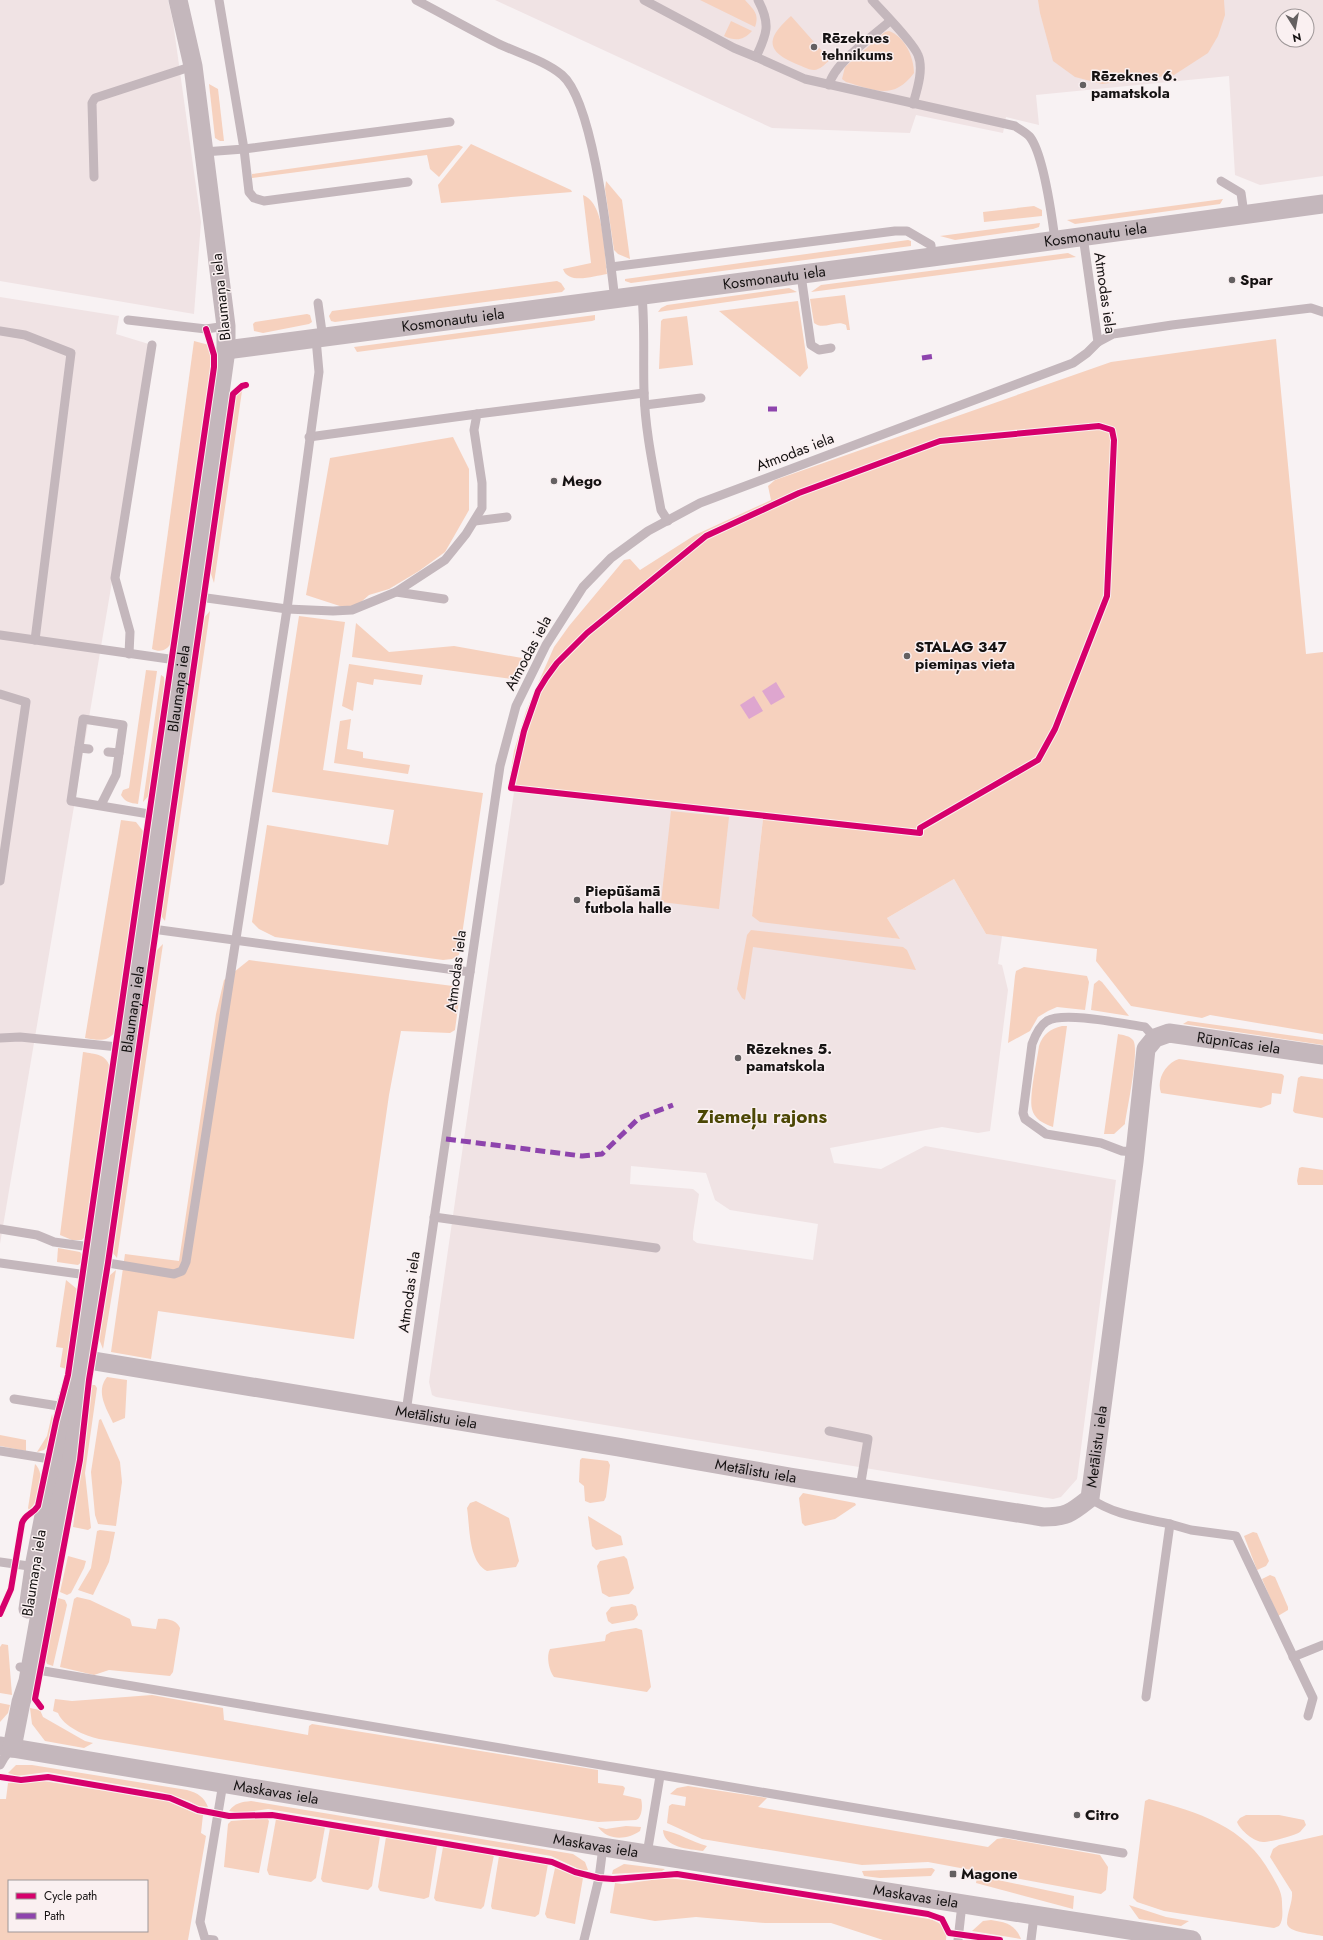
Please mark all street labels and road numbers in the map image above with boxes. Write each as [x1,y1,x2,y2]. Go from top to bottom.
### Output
street label: Kosmonautu iela [1043,217,1148,253]
street label: Atmodas iela [1088,251,1122,335]
street label: Blaumaņa iela [205,252,237,342]
street label: Kosmonautu iela [722,260,827,295]
street label: Kosmonautu iela [400,302,506,338]
street label: Atmodas iela [753,427,837,477]
street label: Atmodas iela [499,612,557,694]
street label: Blaumaņa iela [162,644,196,734]
street label: Atmodas iela [440,929,472,1013]
street label: Blaumaņa iela [116,964,150,1054]
street label: Rūpnīcas iela [1195,1026,1282,1060]
street label: Atmodas iela [392,1250,426,1334]
street label: Metālistu iela [394,1400,479,1435]
street label: Metālistu iela [1080,1404,1113,1489]
street label: Metālistu iela [713,1453,798,1489]
street label: Blaumaņa iela [16,1528,52,1618]
street label: Maskavas iela [232,1774,320,1810]
street label: Maskavas iela [552,1828,640,1863]
street label: Maskavas iela [872,1879,960,1914]

